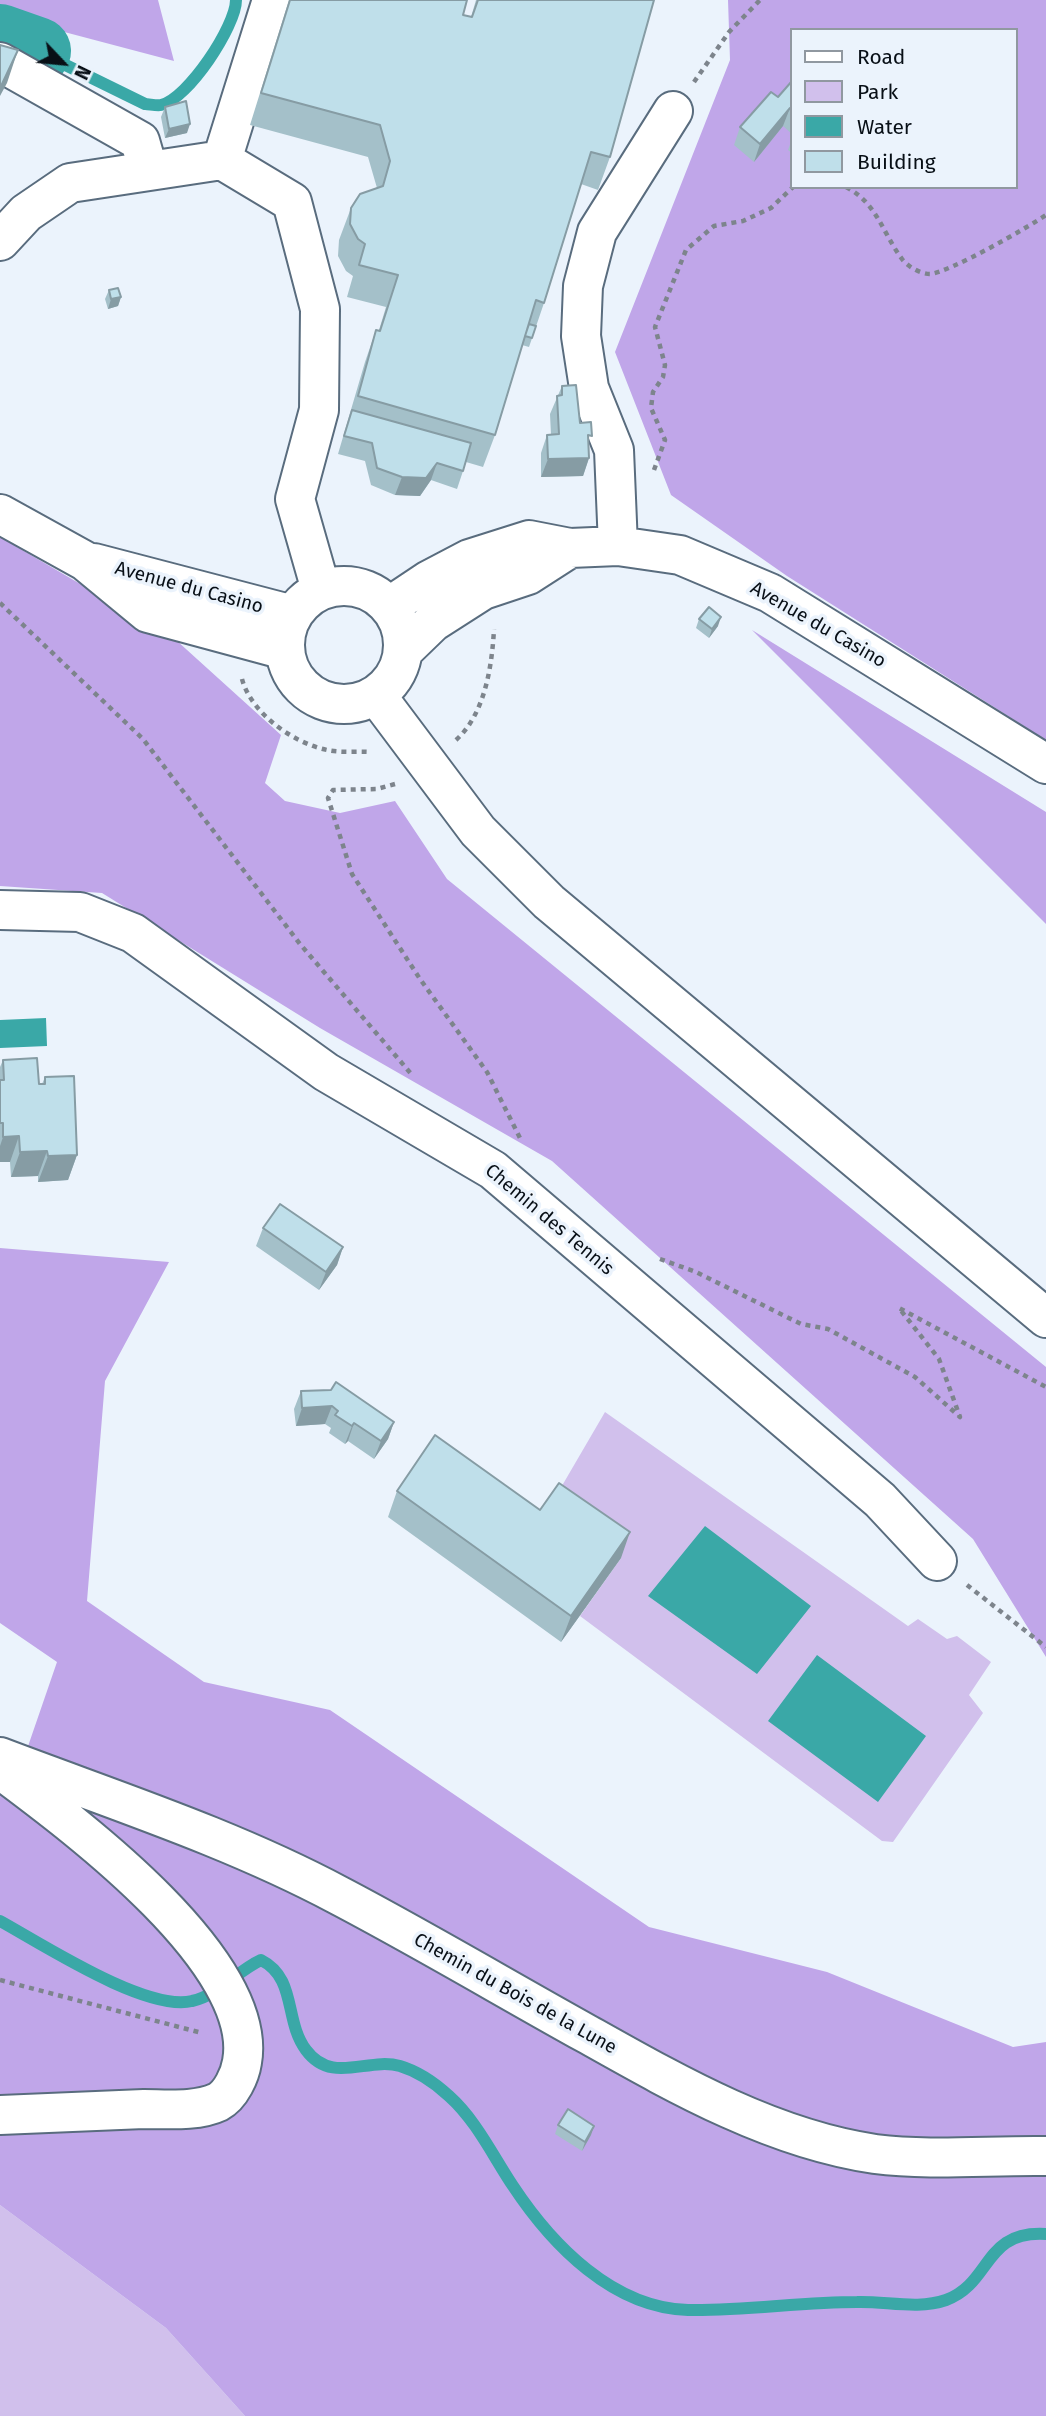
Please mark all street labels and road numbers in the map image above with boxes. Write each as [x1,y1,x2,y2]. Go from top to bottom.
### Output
street label: Avenue du Casino [112,557,266,619]
street label: Avenue du Casino [746,577,890,673]
street label: Chemin des Tennis [480,1160,618,1280]
street label: Chemin du Bois de la Lune [410,1929,620,2059]

